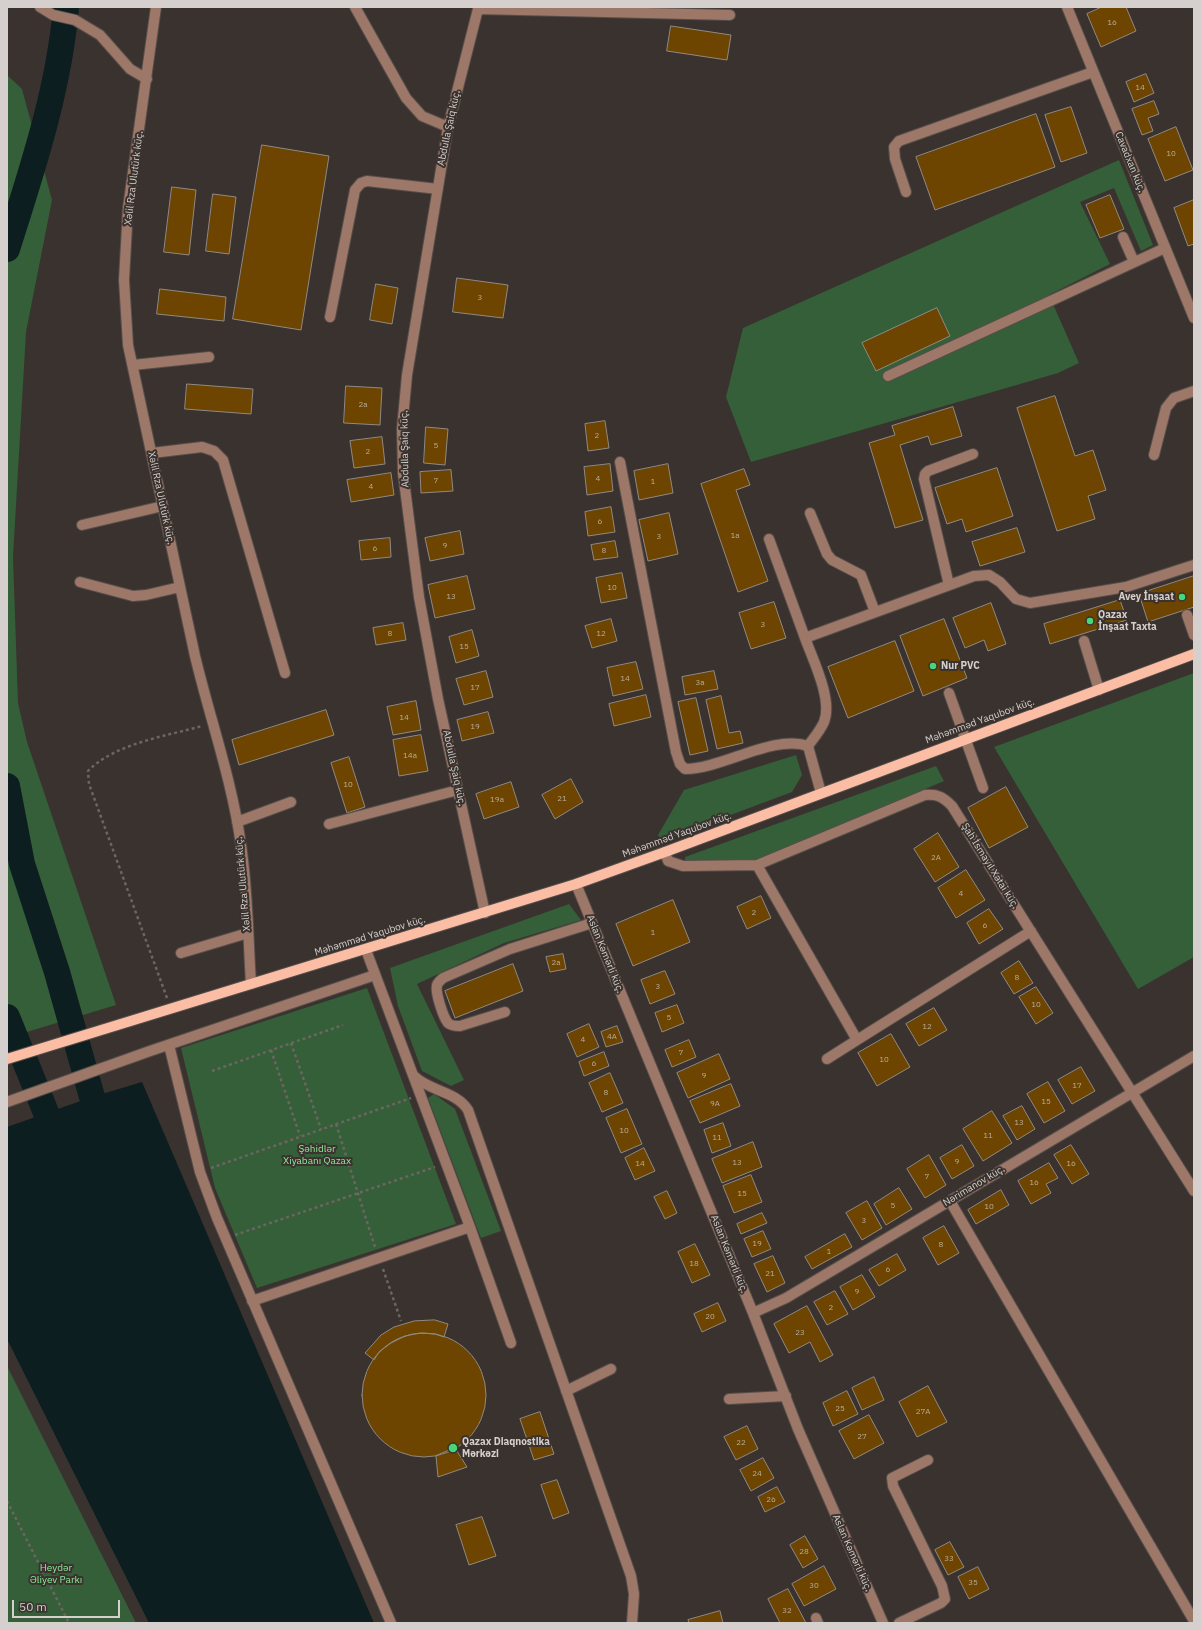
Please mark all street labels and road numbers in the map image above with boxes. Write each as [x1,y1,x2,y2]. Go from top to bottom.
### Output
street label: Abdulla Şaiq küç. [435,89,463,167]
street label: Xəlil Rza Ulutürk küç. [122,130,146,226]
street label: Cavadxan küç. [1112,130,1148,194]
street label: Abdulla Şaiq küç. [398,410,412,488]
street label: Xəlil Rza Ulutürk küç. [145,450,177,546]
street label: Məhəmməd Yaqubov küç. [924,696,1036,746]
street label: Abdulla Şaiq küç. [440,729,468,807]
street label: Məhəmməd Yaqubov küç. [621,810,733,860]
street label: Şah İsmayıl Xətai küç. [959,821,1021,911]
street label: Xəlil Rza Ulutürk küç. [233,836,253,932]
street label: Məhəmməd Yaqubov küç. [313,913,427,959]
street label: Aslan Kəmərli küç. [584,913,626,995]
street label: Nərimanov küç. [941,1163,1007,1209]
street label: Aslan Kəmərli küç. [708,1213,750,1295]
street label: Aslan Kəmərli küç. [830,1513,874,1593]

